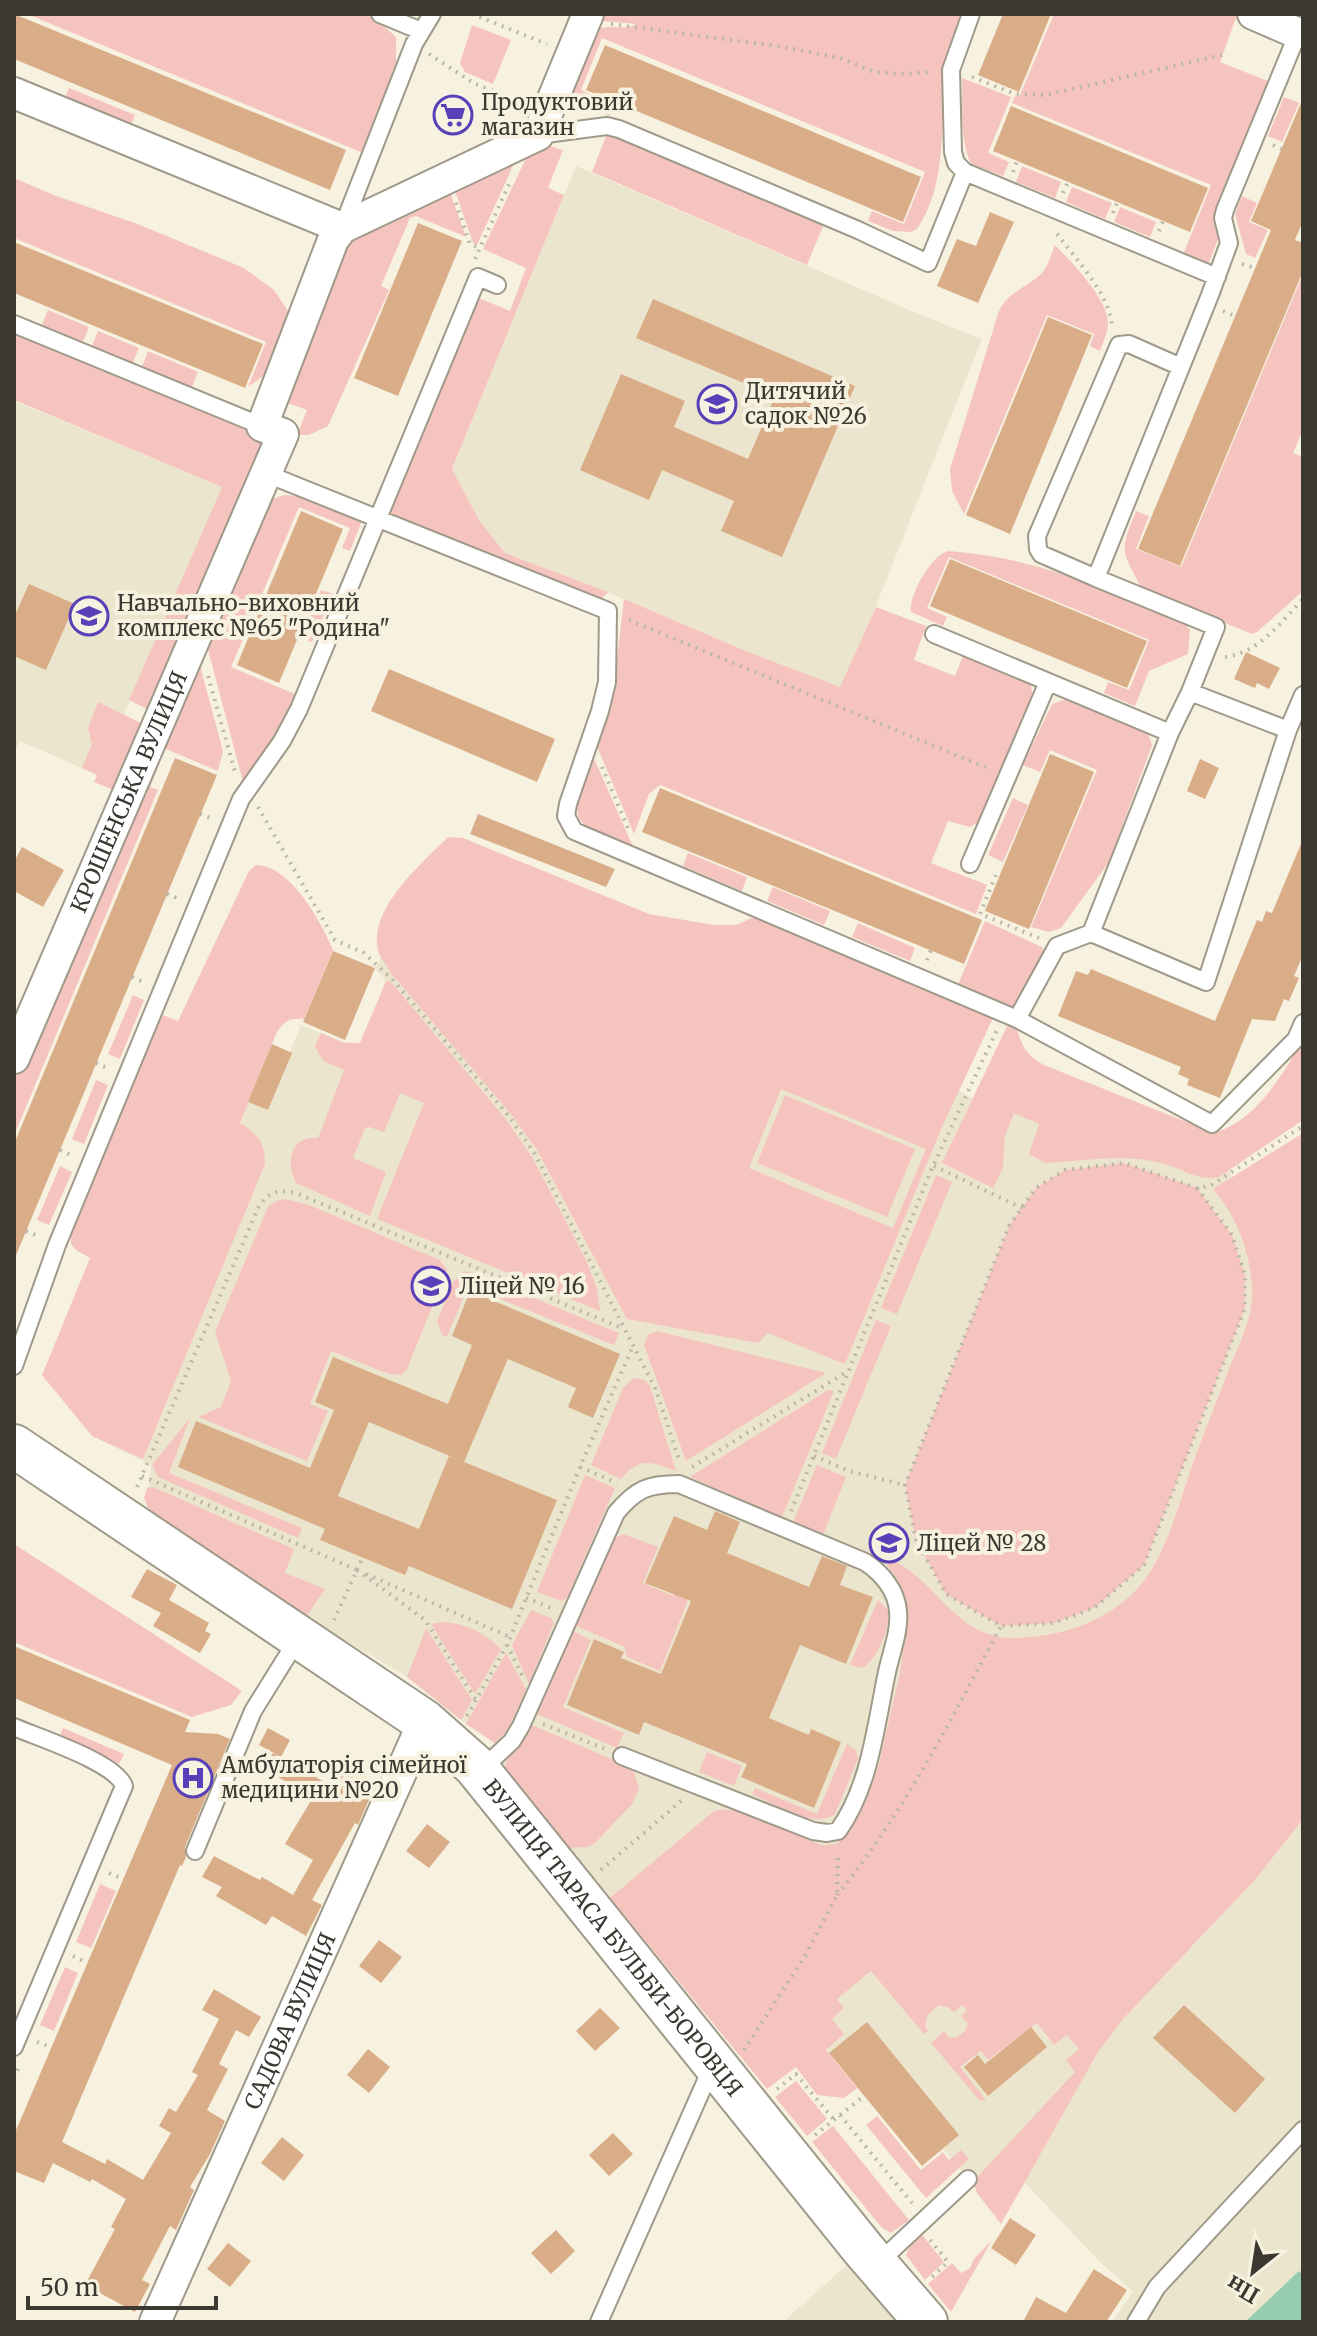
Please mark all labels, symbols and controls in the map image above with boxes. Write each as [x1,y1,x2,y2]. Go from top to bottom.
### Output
place label: Продуктовий магазин [481,88,634,141]
supermarket icon: Продуктовий магазин [432,94,474,136]
place label: Дитячий садок №26 [745,377,867,430]
school or university icon: Дитячий садок №26 [696,383,738,425]
place label: Навчально-виховний комплекс №65 "Родина" [117,589,390,642]
school or university icon: Навчально-виховний комплекс №65 "Родина" [68,595,110,637]
street label: КРОШЕНСЬКА ВУЛИЦЯ [64,667,193,917]
school or university icon: Ліцей № 16 [410,1265,452,1307]
place label: Ліцей № 16 [459,1272,585,1300]
school or university icon: Ліцей № 28 [868,1522,910,1564]
place label: Ліцей № 28 [917,1529,1046,1557]
place label: Амбулаторія сімейної медицини №20 [220,1751,468,1804]
hospital icon: Амбулаторія сімейної медицини №20 [172,1757,214,1799]
street label: ВУЛИЦЯ ТАРАСА БУЛЬБИ-БОРОВЦЯ [477,1773,749,2102]
street label: САДОВА ВУЛИЦЯ [238,1928,342,2114]
north arrow [1213,2232,1293,2312]
scale bar [28,2260,216,2310]
text: Пн [1222,2269,1264,2310]
text: 50 m [40,2272,99,2303]

